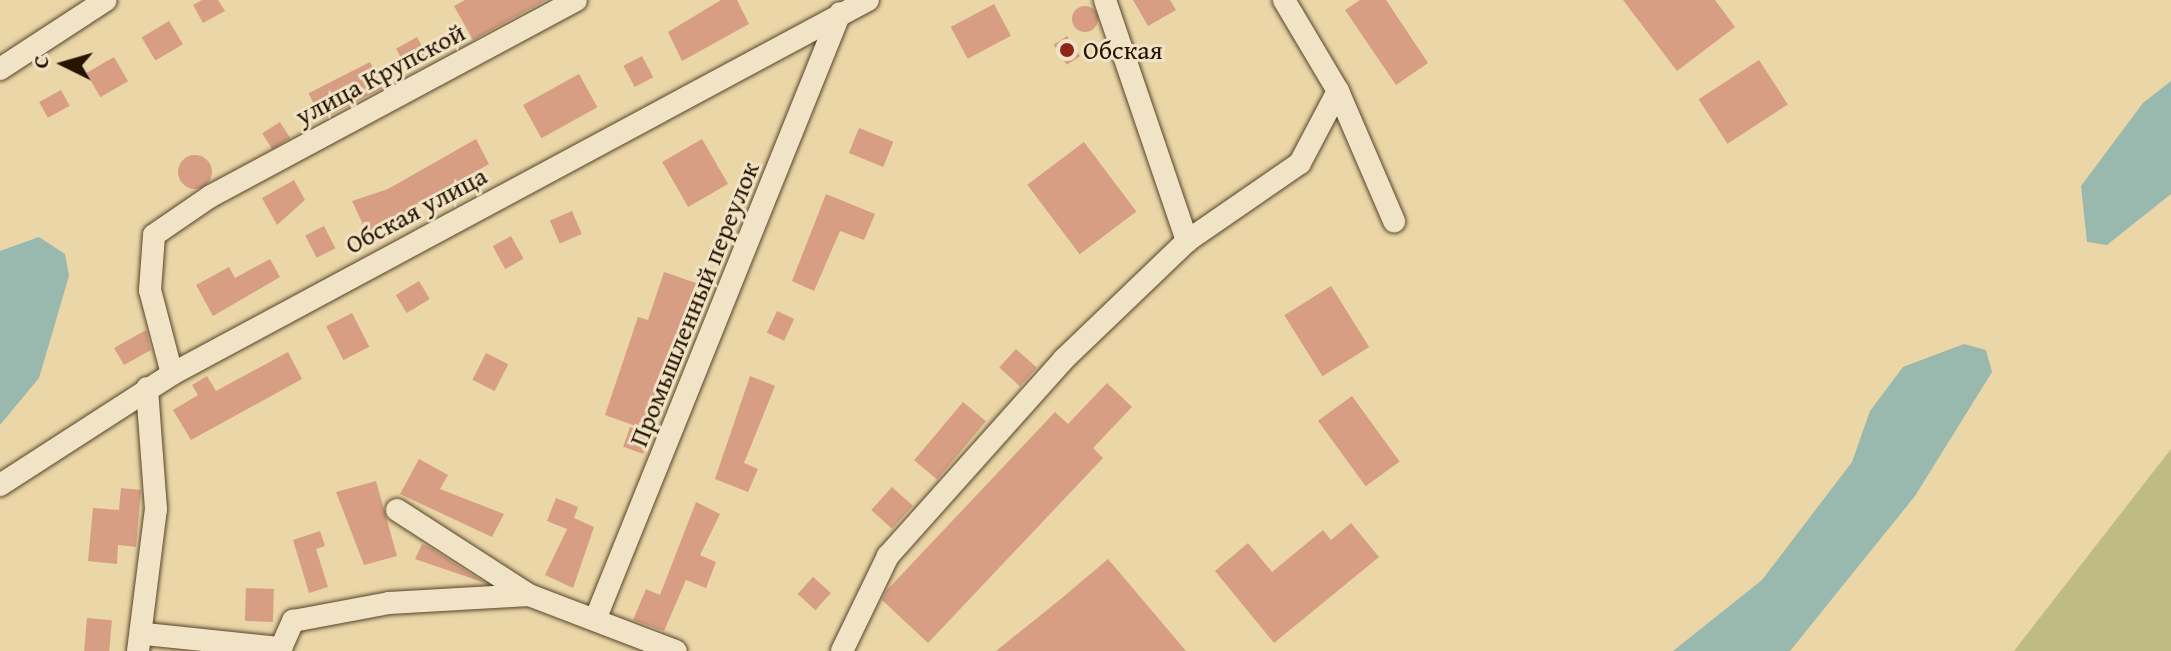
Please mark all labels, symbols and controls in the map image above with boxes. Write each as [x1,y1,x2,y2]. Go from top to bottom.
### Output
street label: улица Крупской [290,16,470,132]
north arrow [24,24,104,104]
place label: Обская [1083,34,1163,66]
marker: Обская [1058,41,1076,59]
text: С [24,54,57,70]
street label: Промышленный переулок [623,157,765,451]
street label: Обская улица [340,160,492,260]

